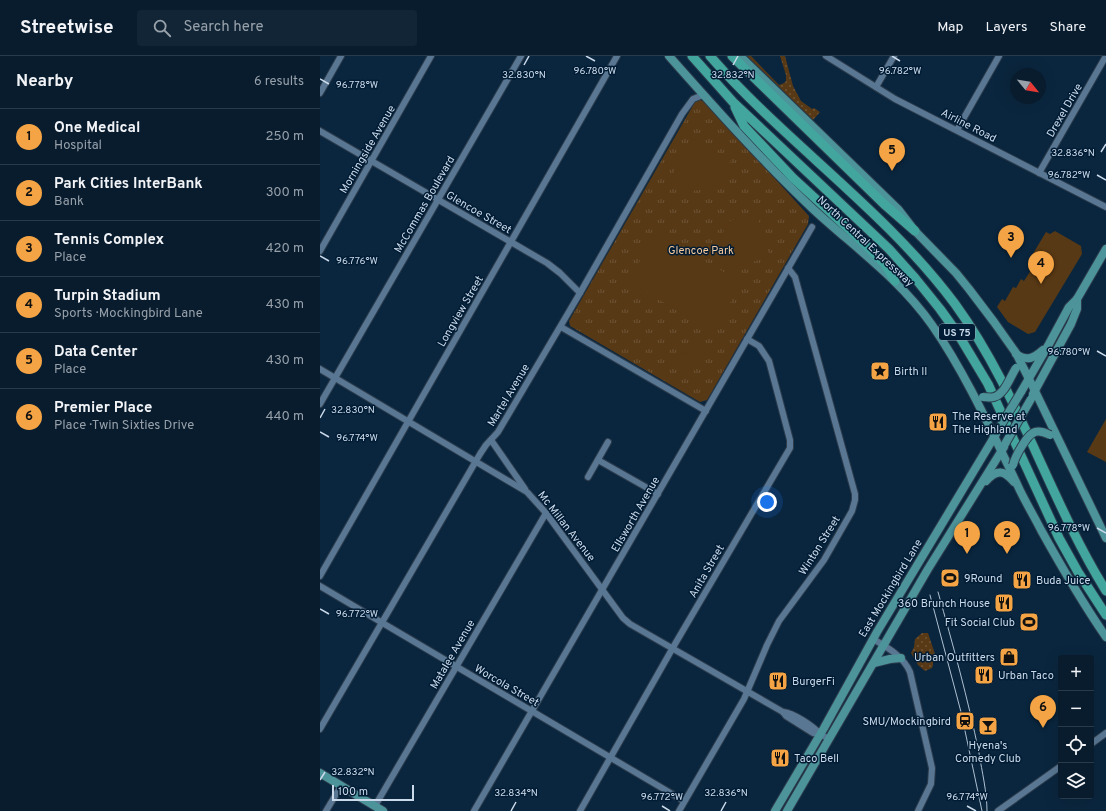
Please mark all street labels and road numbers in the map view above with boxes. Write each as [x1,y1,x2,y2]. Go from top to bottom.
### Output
street label: Drexel Drive [1044,81,1086,140]
street label: Morningside Avenue [337,103,399,196]
street label: Airline Road [938,106,999,146]
street label: McCommas Boulevard [391,154,458,255]
street label: Glencoe Street [443,188,514,237]
street label: North Central Expressway [814,193,917,290]
street label: Longview Street [435,273,487,350]
road number: US 75 [939,324,975,340]
street label: Martel Avenue [485,362,533,429]
street label: Ellsworth Avenue [609,474,663,555]
street label: Mc Millan Avenue [534,489,598,565]
street label: Winton Street [796,513,844,578]
street label: East Mockingbird Lane [856,537,926,640]
street label: Anita Street [686,542,728,601]
street label: Matalee Avenue [427,617,478,692]
street label: Worcola Street [472,662,541,710]

